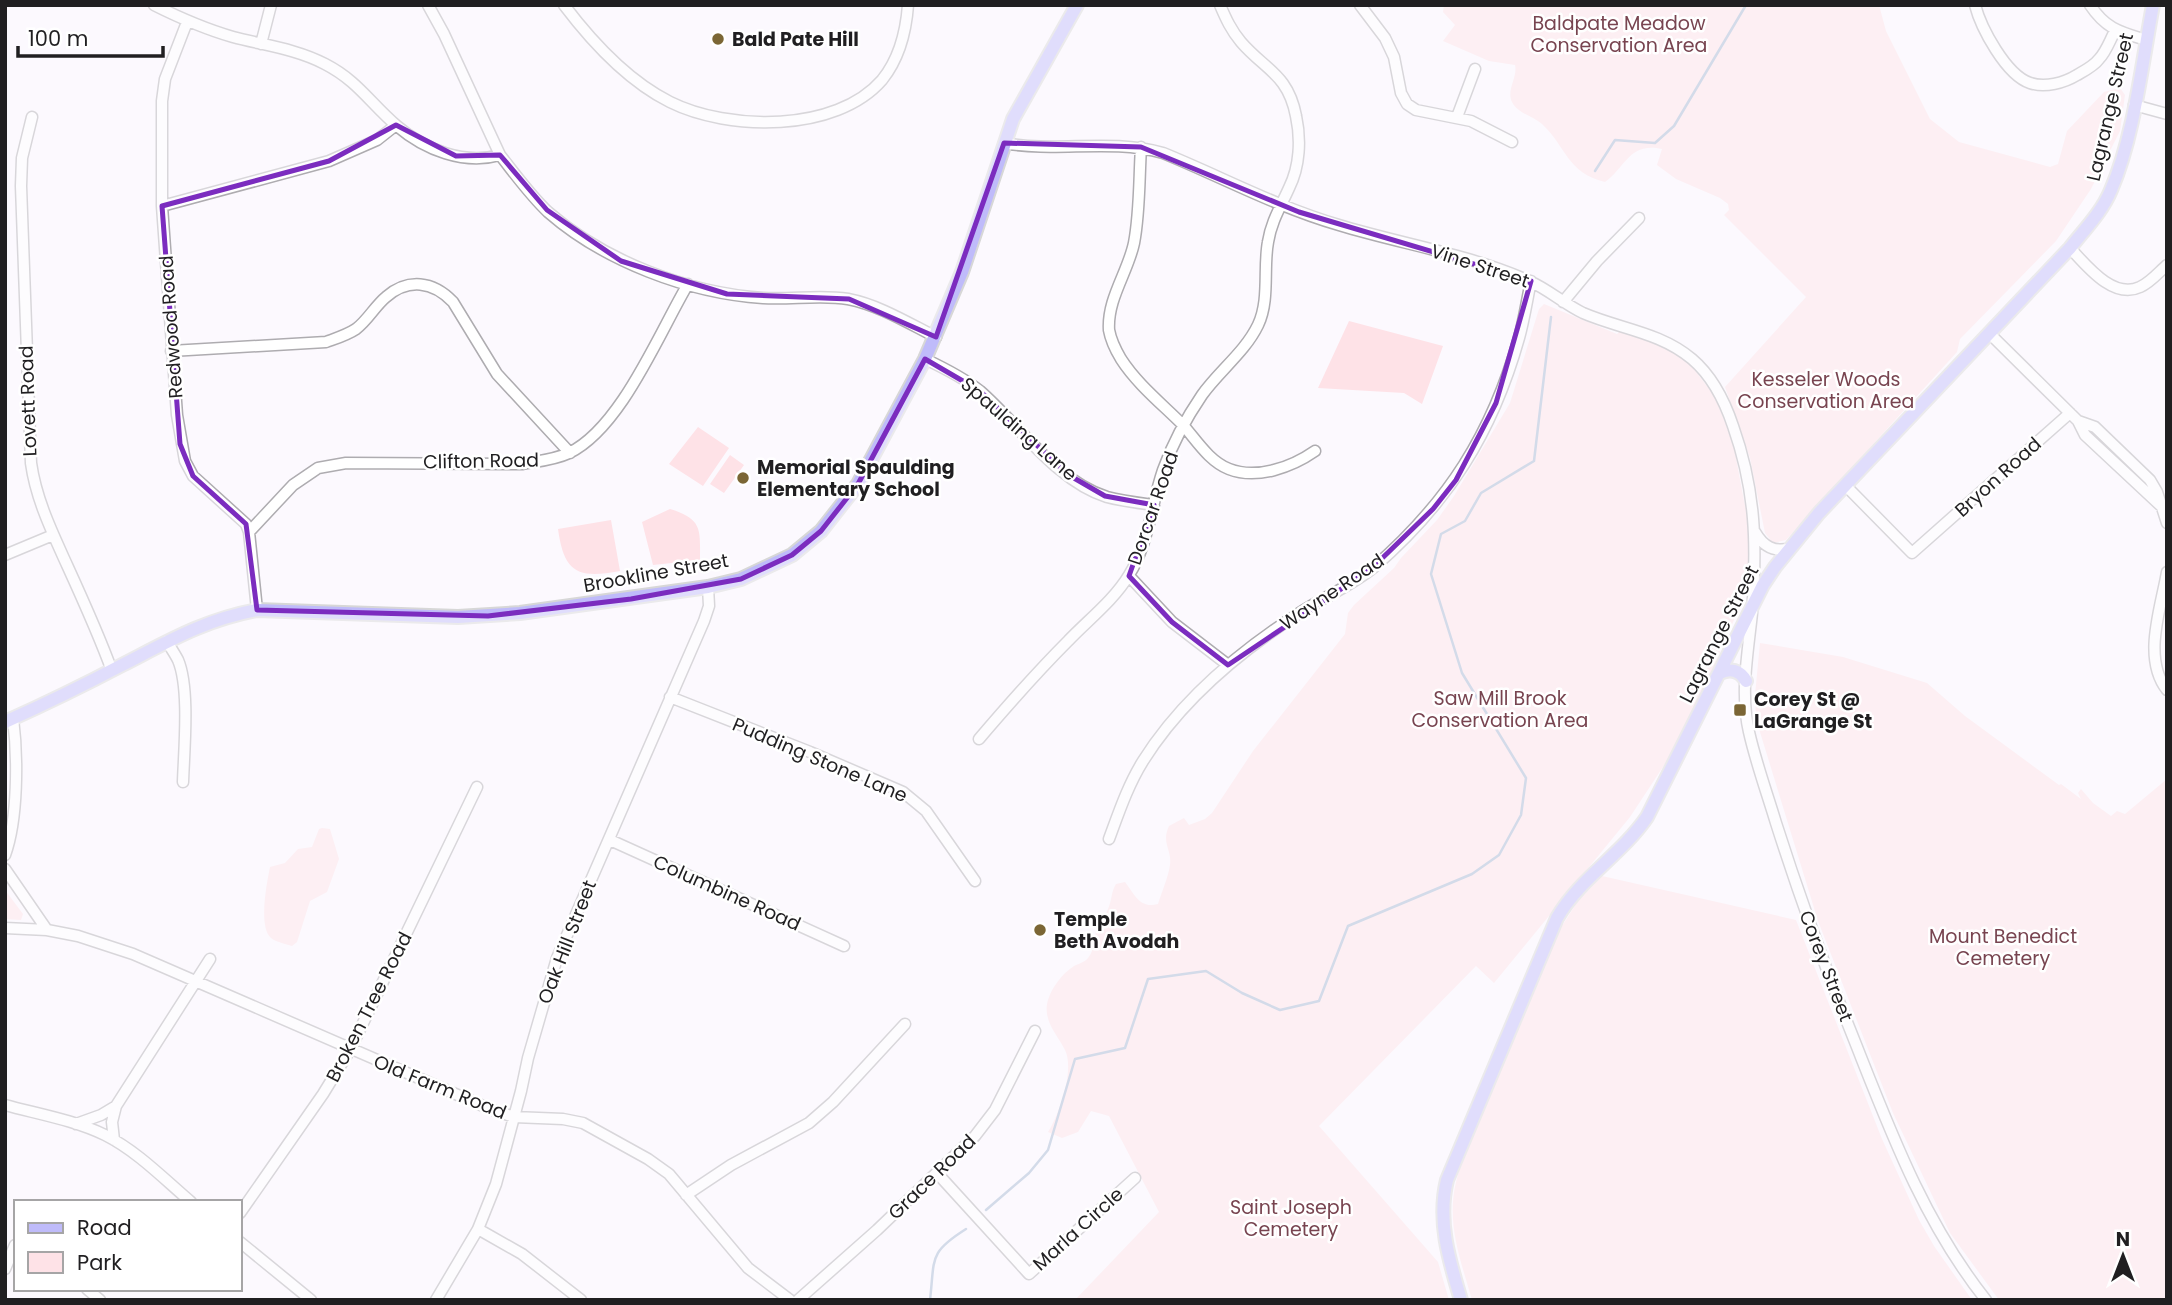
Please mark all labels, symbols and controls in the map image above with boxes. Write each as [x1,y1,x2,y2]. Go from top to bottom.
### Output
park label: Baldpate Meadow Conservation Area [1531,10,1707,59]
scale bar [18,14,163,58]
text: 100 m [28,24,88,53]
place label: Bald Pate Hill [732,26,859,53]
street label: Lagrange Street [2080,30,2140,184]
marker: Bald Pate Hill [710,31,726,47]
street label: Vine Street [1427,237,1533,295]
street label: Redwood Road [153,255,189,399]
street label: Lovett Road [13,345,43,457]
park label: Kesseler Woods Conservation Area [1738,366,1914,415]
street label: Spaulding Lane [955,371,1083,487]
street label: Bryon Road [1949,431,2047,523]
street label: Clifton Road [423,446,539,476]
street label: Dorcar Road [1121,448,1185,568]
place label: Memorial Spaulding Elementary School [757,454,955,503]
marker: Memorial Spaulding Elementary School [735,470,751,486]
street label: Brookline Street [581,547,731,599]
street label: Wayne Road [1275,547,1389,637]
street label: Lagrange Street [1673,560,1765,708]
park label: Saw Mill Brook Conservation Area [1412,685,1588,734]
place label: Corey St @ LaGrange St [1754,686,1873,735]
marker: Corey St @ LaGrange St [1732,702,1748,718]
street label: Pudding Stone Lane [728,711,912,809]
street label: Columbine Road [649,848,805,938]
street label: Oak Hill Street [531,876,603,1008]
place label: Temple Beth Avodah [1054,906,1179,955]
street label: Corey Street [1792,906,1860,1026]
marker: Temple Beth Avodah [1032,922,1048,938]
park label: Mount Benedict Cemetery [1929,923,2077,972]
street label: Broken Tree Road [319,927,419,1087]
street label: Old Farm Road [370,1048,510,1126]
street label: Grace Road [882,1128,982,1226]
street label: Marla Circle [1027,1181,1129,1277]
park label: Saint Joseph Cemetery [1230,1194,1352,1243]
legend [14,1200,242,1291]
text: Road [77,1213,132,1242]
north arrow [2088,1221,2158,1291]
text: N [2116,1226,2130,1253]
text: Park [77,1248,122,1277]

